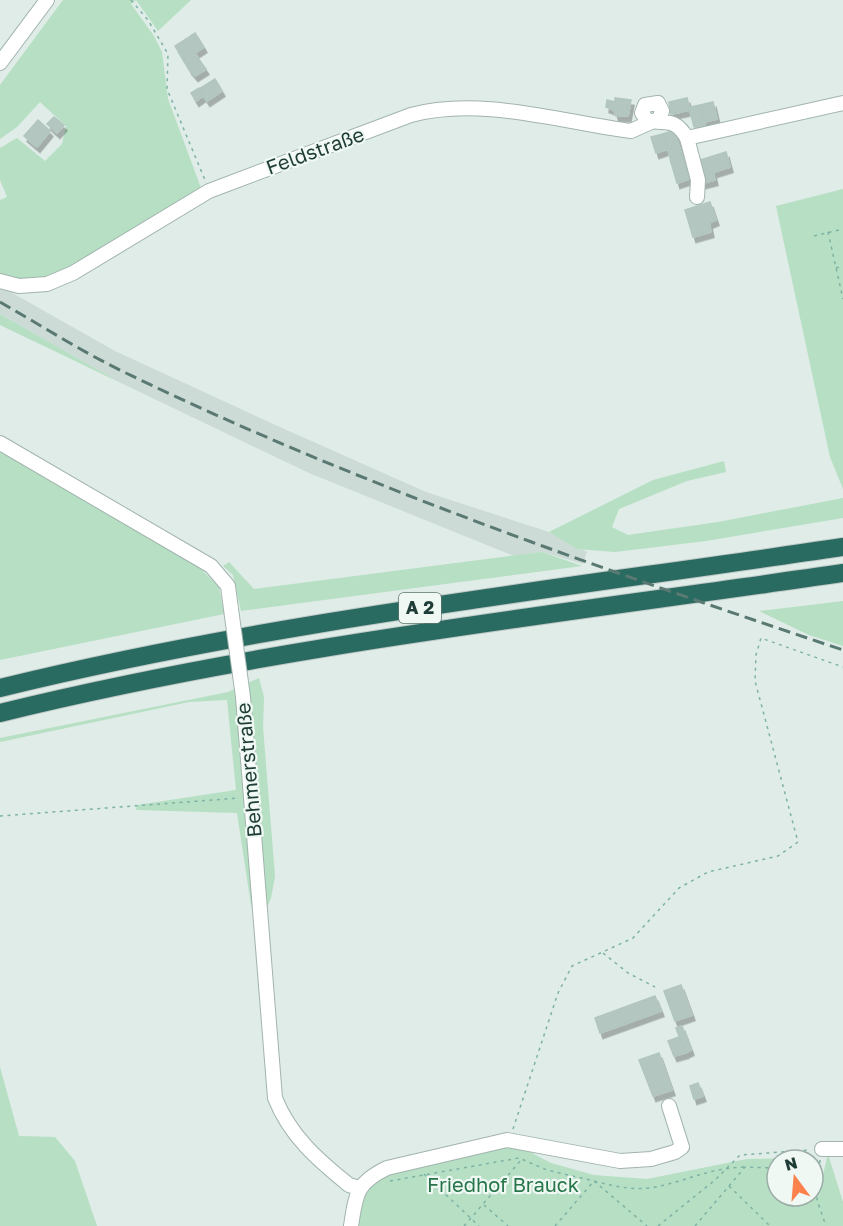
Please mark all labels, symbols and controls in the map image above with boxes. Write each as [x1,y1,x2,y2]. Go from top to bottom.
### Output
street label: Feldstraße [262,121,367,179]
road number: A 2 [399,593,441,623]
street label: Behmerstraße [230,702,266,838]
north arrow [765,1148,825,1208]
text: N [782,1152,799,1175]
park label: Friedhof Brauck [427,1172,579,1196]

